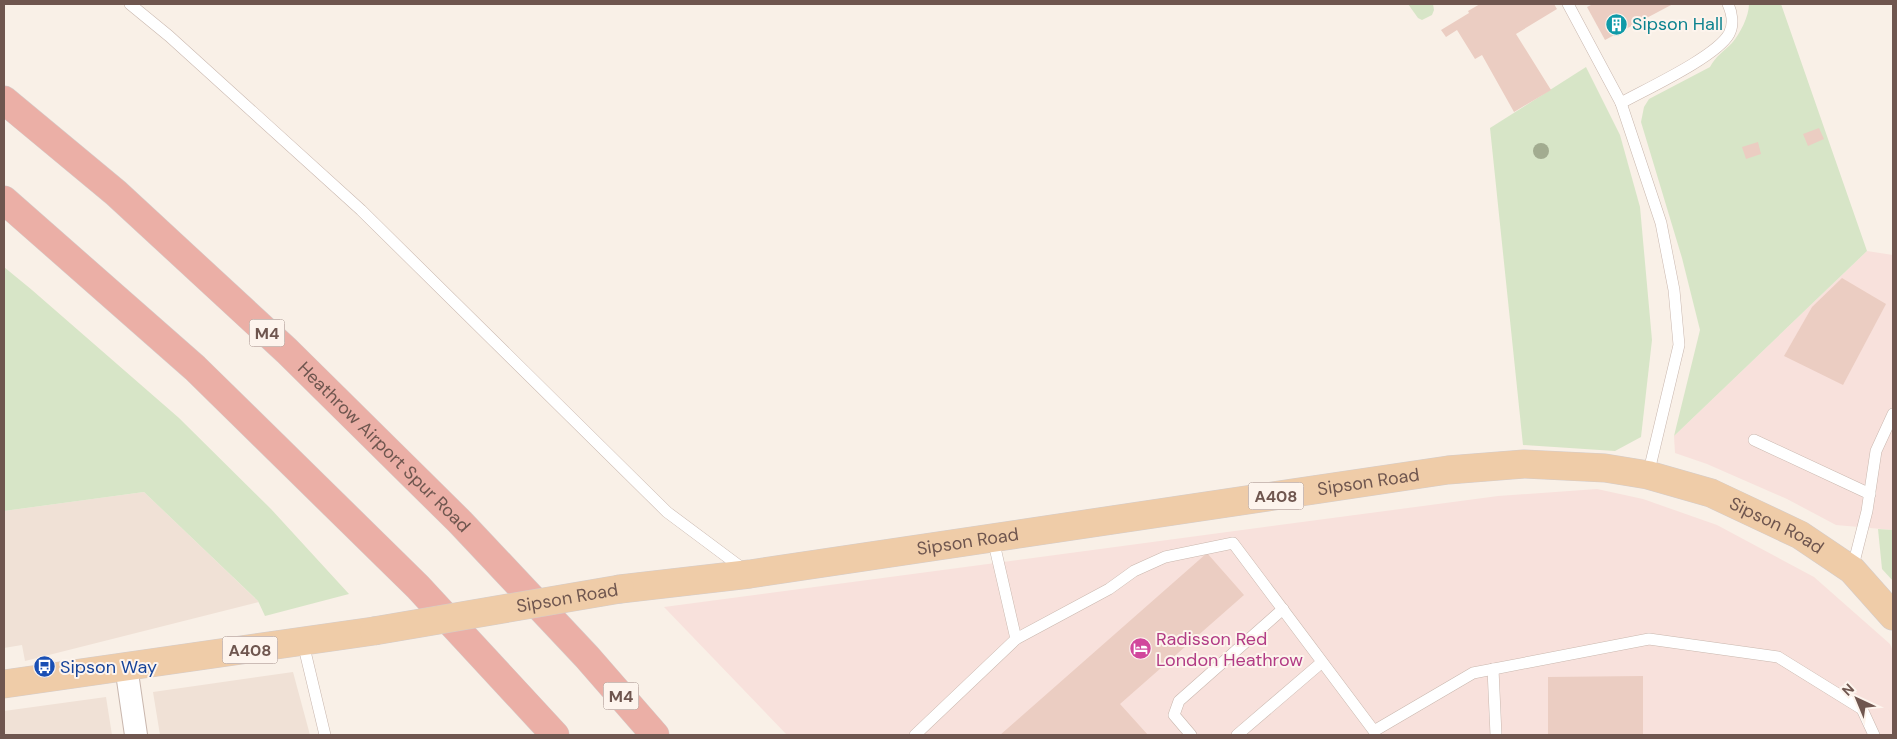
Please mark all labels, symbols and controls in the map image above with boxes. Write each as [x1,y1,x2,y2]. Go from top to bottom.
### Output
building icon: Sipson Hall [1604,12,1628,36]
place label: Sipson Hall [1632,12,1723,36]
road number: M4 [250,319,284,346]
street label: Heathrow Airport Spur Road [293,356,476,538]
street label: Sipson Road [1316,462,1421,501]
road number: A408 [1248,482,1304,510]
street label: Sipson Road [1725,491,1828,559]
street label: Sipson Road [915,522,1020,561]
street label: Sipson Road [514,578,620,618]
place label: Radisson Red London Heathrow [1156,627,1303,672]
road number: A408 [222,636,278,664]
hotel icon: Radisson Red London Heathrow [1128,637,1152,661]
bus stop icon: Sipson Way [32,655,56,679]
place label: Sipson Way [60,655,157,679]
north arrow [1832,674,1882,724]
text: N [1838,680,1858,700]
road number: M4 [604,682,638,709]

